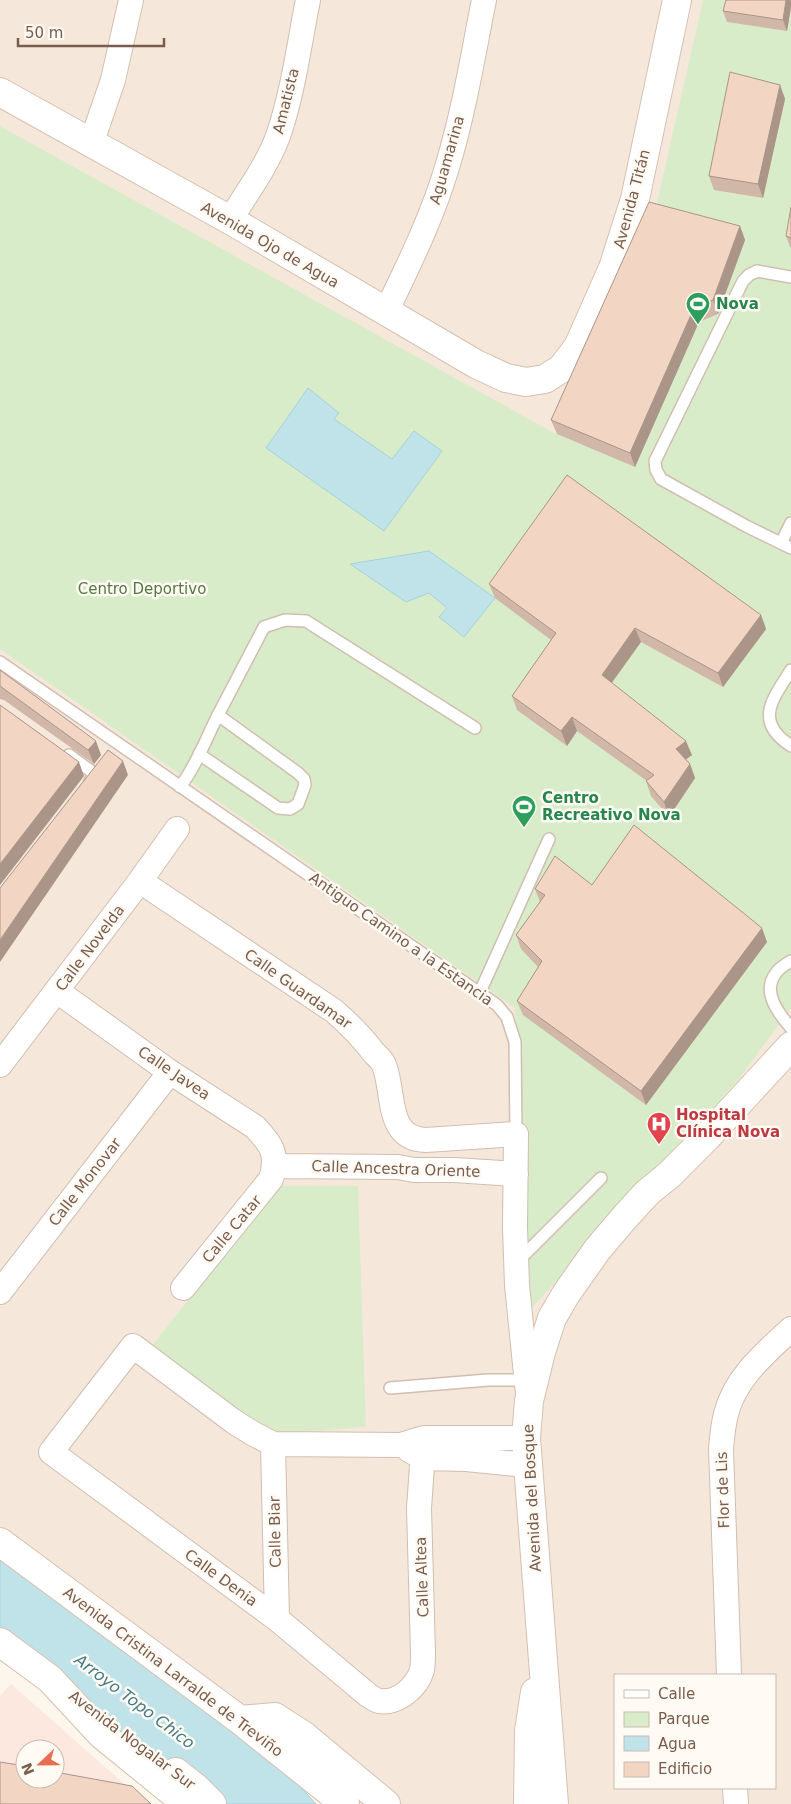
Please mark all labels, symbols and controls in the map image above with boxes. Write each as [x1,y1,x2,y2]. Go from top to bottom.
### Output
scale bar [18,15,164,47]
text: 50 m [25,24,63,42]
street label: Amatista [269,66,303,136]
street label: Aguamarina [426,114,468,206]
street label: Avenida Titán [610,147,654,251]
street label: Avenida Ojo de Agua [198,198,342,292]
sports icon: Nova [685,291,711,325]
place label: Nova [716,295,759,313]
park label: Centro Deportivo [78,580,206,598]
place label: Centro Recreativo Nova [542,789,681,824]
sports icon: Centro Recreativo Nova [511,794,537,828]
street label: Antiguo Camino a la Estancia [306,868,496,1010]
street label: Calle Novelda [52,901,128,995]
street label: Calle Guardamar [241,945,356,1033]
street label: Calle Javea [135,1042,213,1104]
place label: Hospital Clínica Nova [676,1106,780,1141]
hospital icon: Hospital Clínica Nova [646,1111,672,1145]
street label: Calle Monovar [45,1134,126,1230]
street label: Calle Ancestra Oriente [311,1157,481,1181]
street label: Calle Catar [198,1191,266,1267]
street label: Avenida del Bosque [519,1424,545,1572]
street label: Flor de Lis [713,1451,733,1529]
street label: Calle Biar [265,1495,285,1568]
street label: Calle Altea [412,1536,432,1618]
street label: Calle Denia [181,1546,261,1610]
street label: Avenida Cristina Larralde de Treviño [60,1583,286,1761]
water label: Arroyo Topo Chico [70,1650,199,1753]
legend [614,1674,776,1789]
text: Calle [658,1685,695,1703]
street label: Avenida Nogalar Sur [65,1687,199,1794]
text: Parque [658,1710,710,1728]
text: Agua [658,1735,696,1753]
north arrow [15,1739,65,1789]
text: N [18,1760,38,1777]
text: Edificio [658,1760,712,1778]

